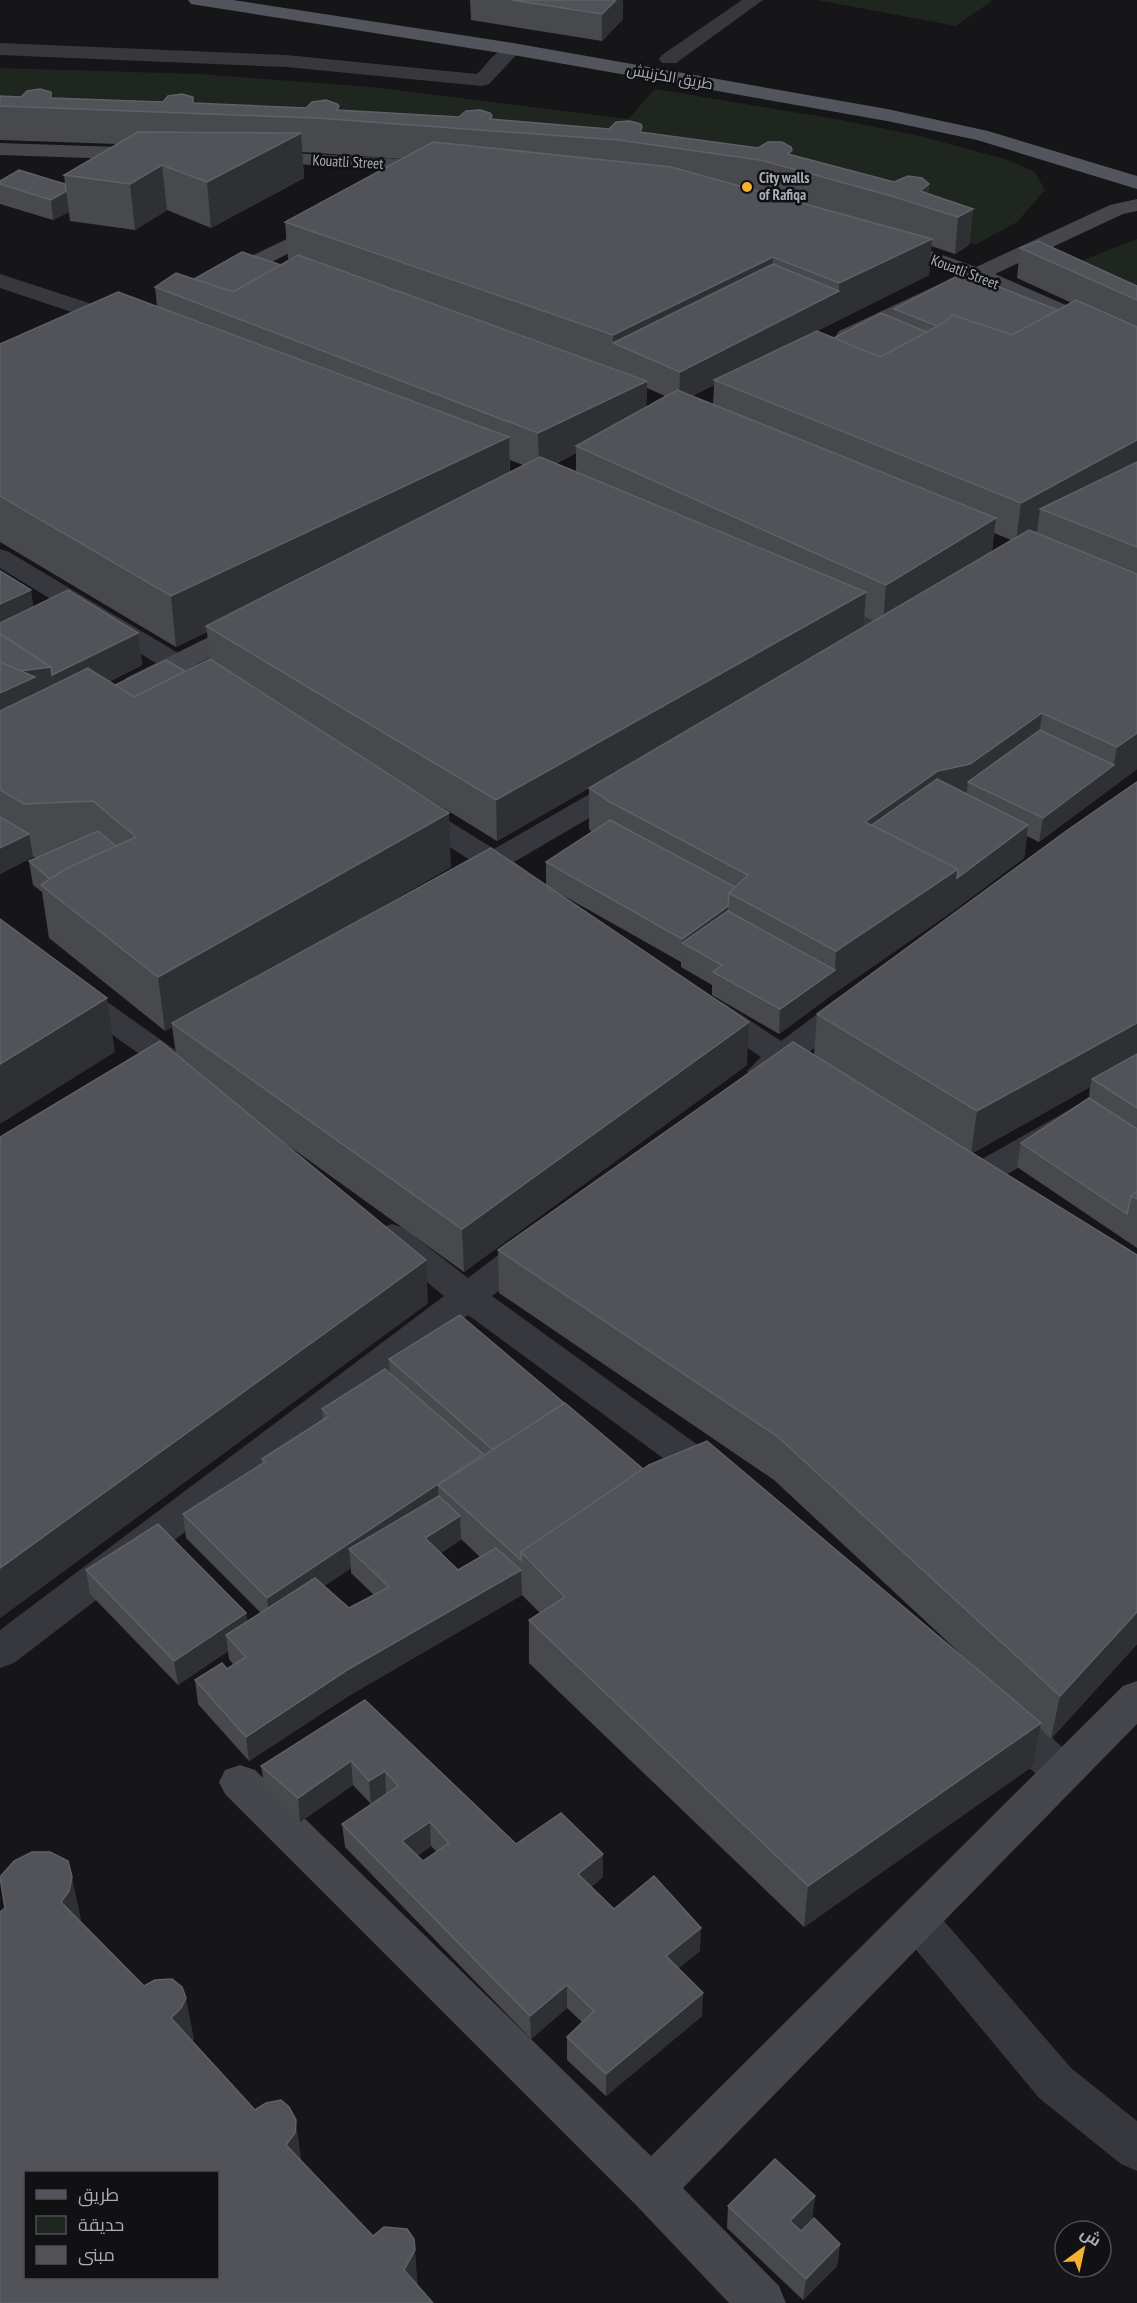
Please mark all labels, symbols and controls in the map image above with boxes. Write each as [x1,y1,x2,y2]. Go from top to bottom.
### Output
street label: طريق الكرنيش [625,60,715,94]
street label: Kouatli Street [312,150,384,173]
place label: City walls of Rafiqa [759,168,809,204]
marker: City walls of Rafiqa [740,180,754,194]
street label: Kouatli Street [929,250,1002,293]
legend [24,2171,219,2279]
text: طريق [78,2183,119,2207]
text: حديقة [78,2213,124,2236]
north arrow [1053,2219,1113,2279]
text: ش [1077,2222,1105,2250]
text: مبنى [78,2243,115,2266]

